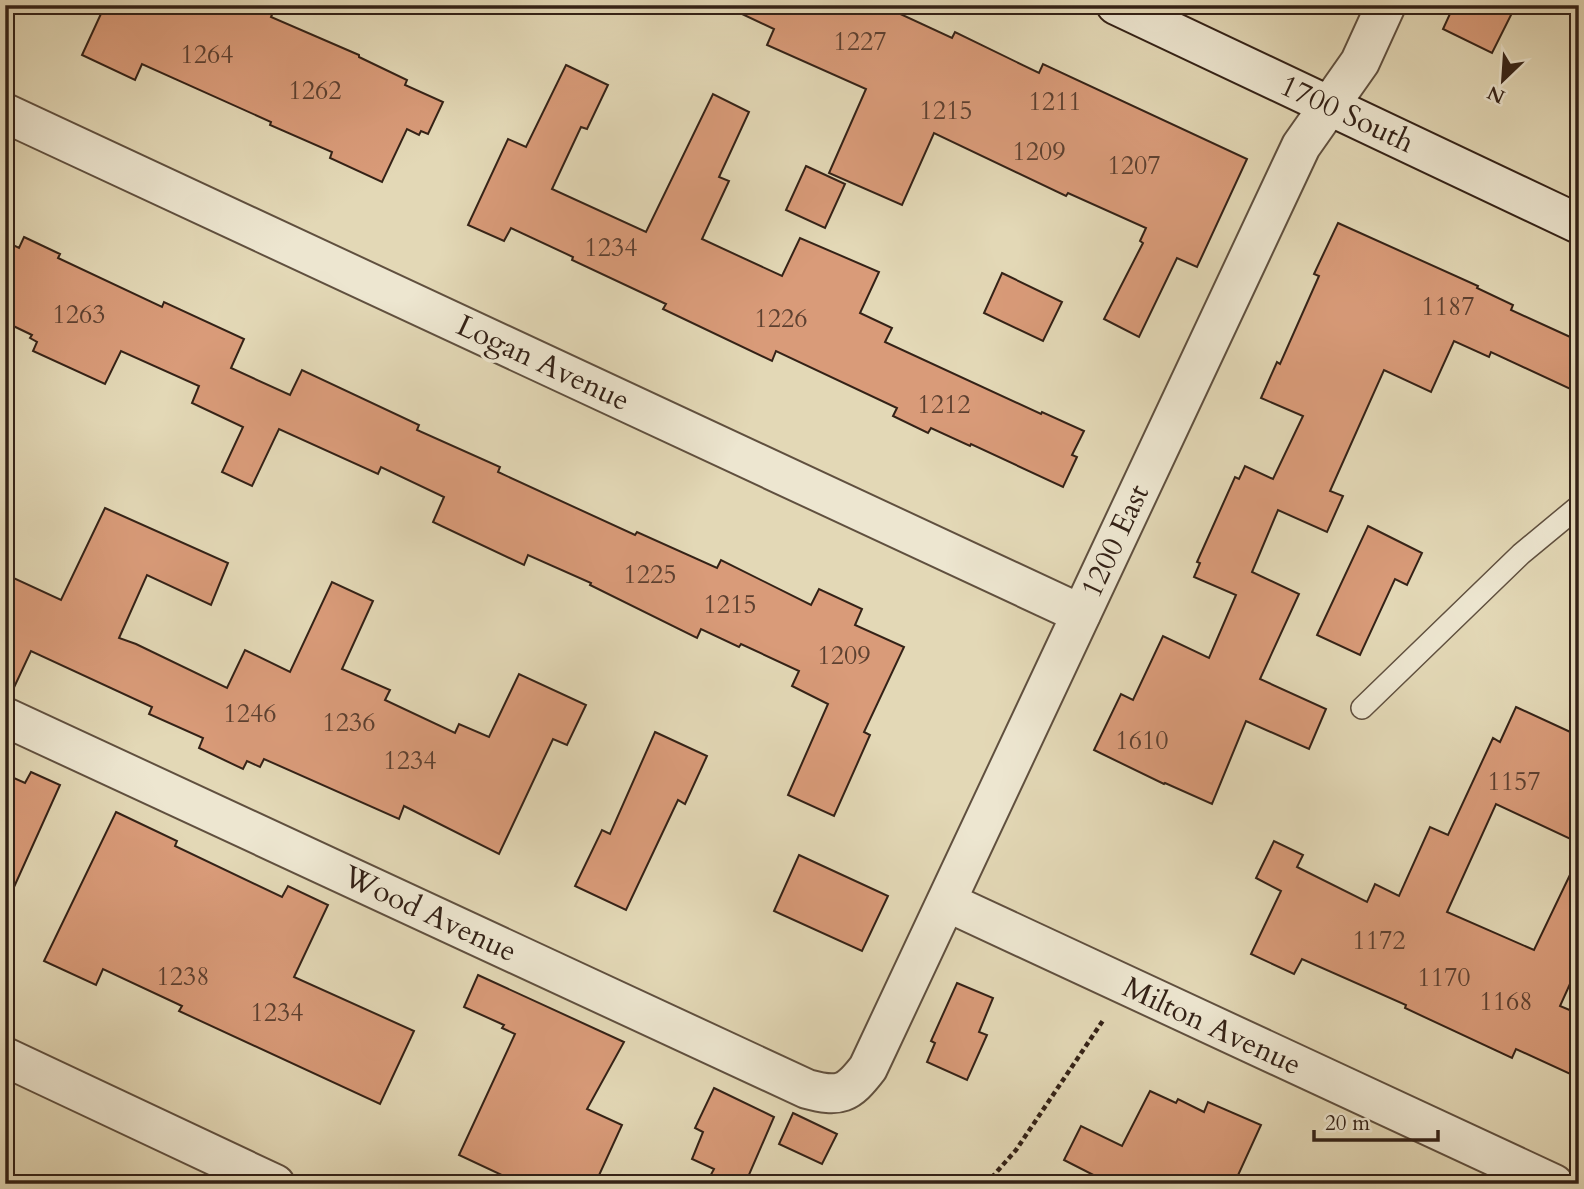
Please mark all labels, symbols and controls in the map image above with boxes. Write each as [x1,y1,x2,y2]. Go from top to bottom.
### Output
house number: 1227 [833,24,887,59]
house number: 1264 [180,37,234,72]
north arrow [1468,46,1538,116]
street label: 1700 South [1273,65,1421,163]
house number: 1262 [288,73,342,108]
text: N [1483,79,1509,110]
house number: 1211 [1028,84,1082,119]
house number: 1215 [919,93,973,128]
house number: 1209 [1012,134,1066,169]
house number: 1207 [1107,148,1161,183]
house number: 1234 [584,230,638,265]
house number: 1187 [1421,289,1475,324]
house number: 1263 [52,297,106,332]
house number: 1226 [754,301,808,336]
street label: Logan Avenue [450,305,636,421]
house number: 1212 [917,387,971,422]
street label: 1200 East [1071,477,1159,604]
house number: 1225 [623,557,677,592]
house number: 1215 [703,587,757,622]
house number: 1209 [817,638,871,673]
house number: 1246 [223,696,277,731]
house number: 1236 [322,705,376,740]
house number: 1610 [1115,723,1169,758]
house number: 1234 [383,743,437,778]
house number: 1157 [1487,764,1541,799]
street label: Wood Avenue [336,856,523,972]
house number: 1172 [1352,923,1406,958]
house number: 1238 [156,959,210,994]
house number: 1170 [1417,960,1471,995]
street label: Milton Avenue [1116,967,1308,1085]
house number: 1168 [1479,984,1533,1019]
house number: 1234 [250,995,304,1030]
scale bar [1314,1098,1439,1142]
text: 20 m [1325,1109,1370,1138]

